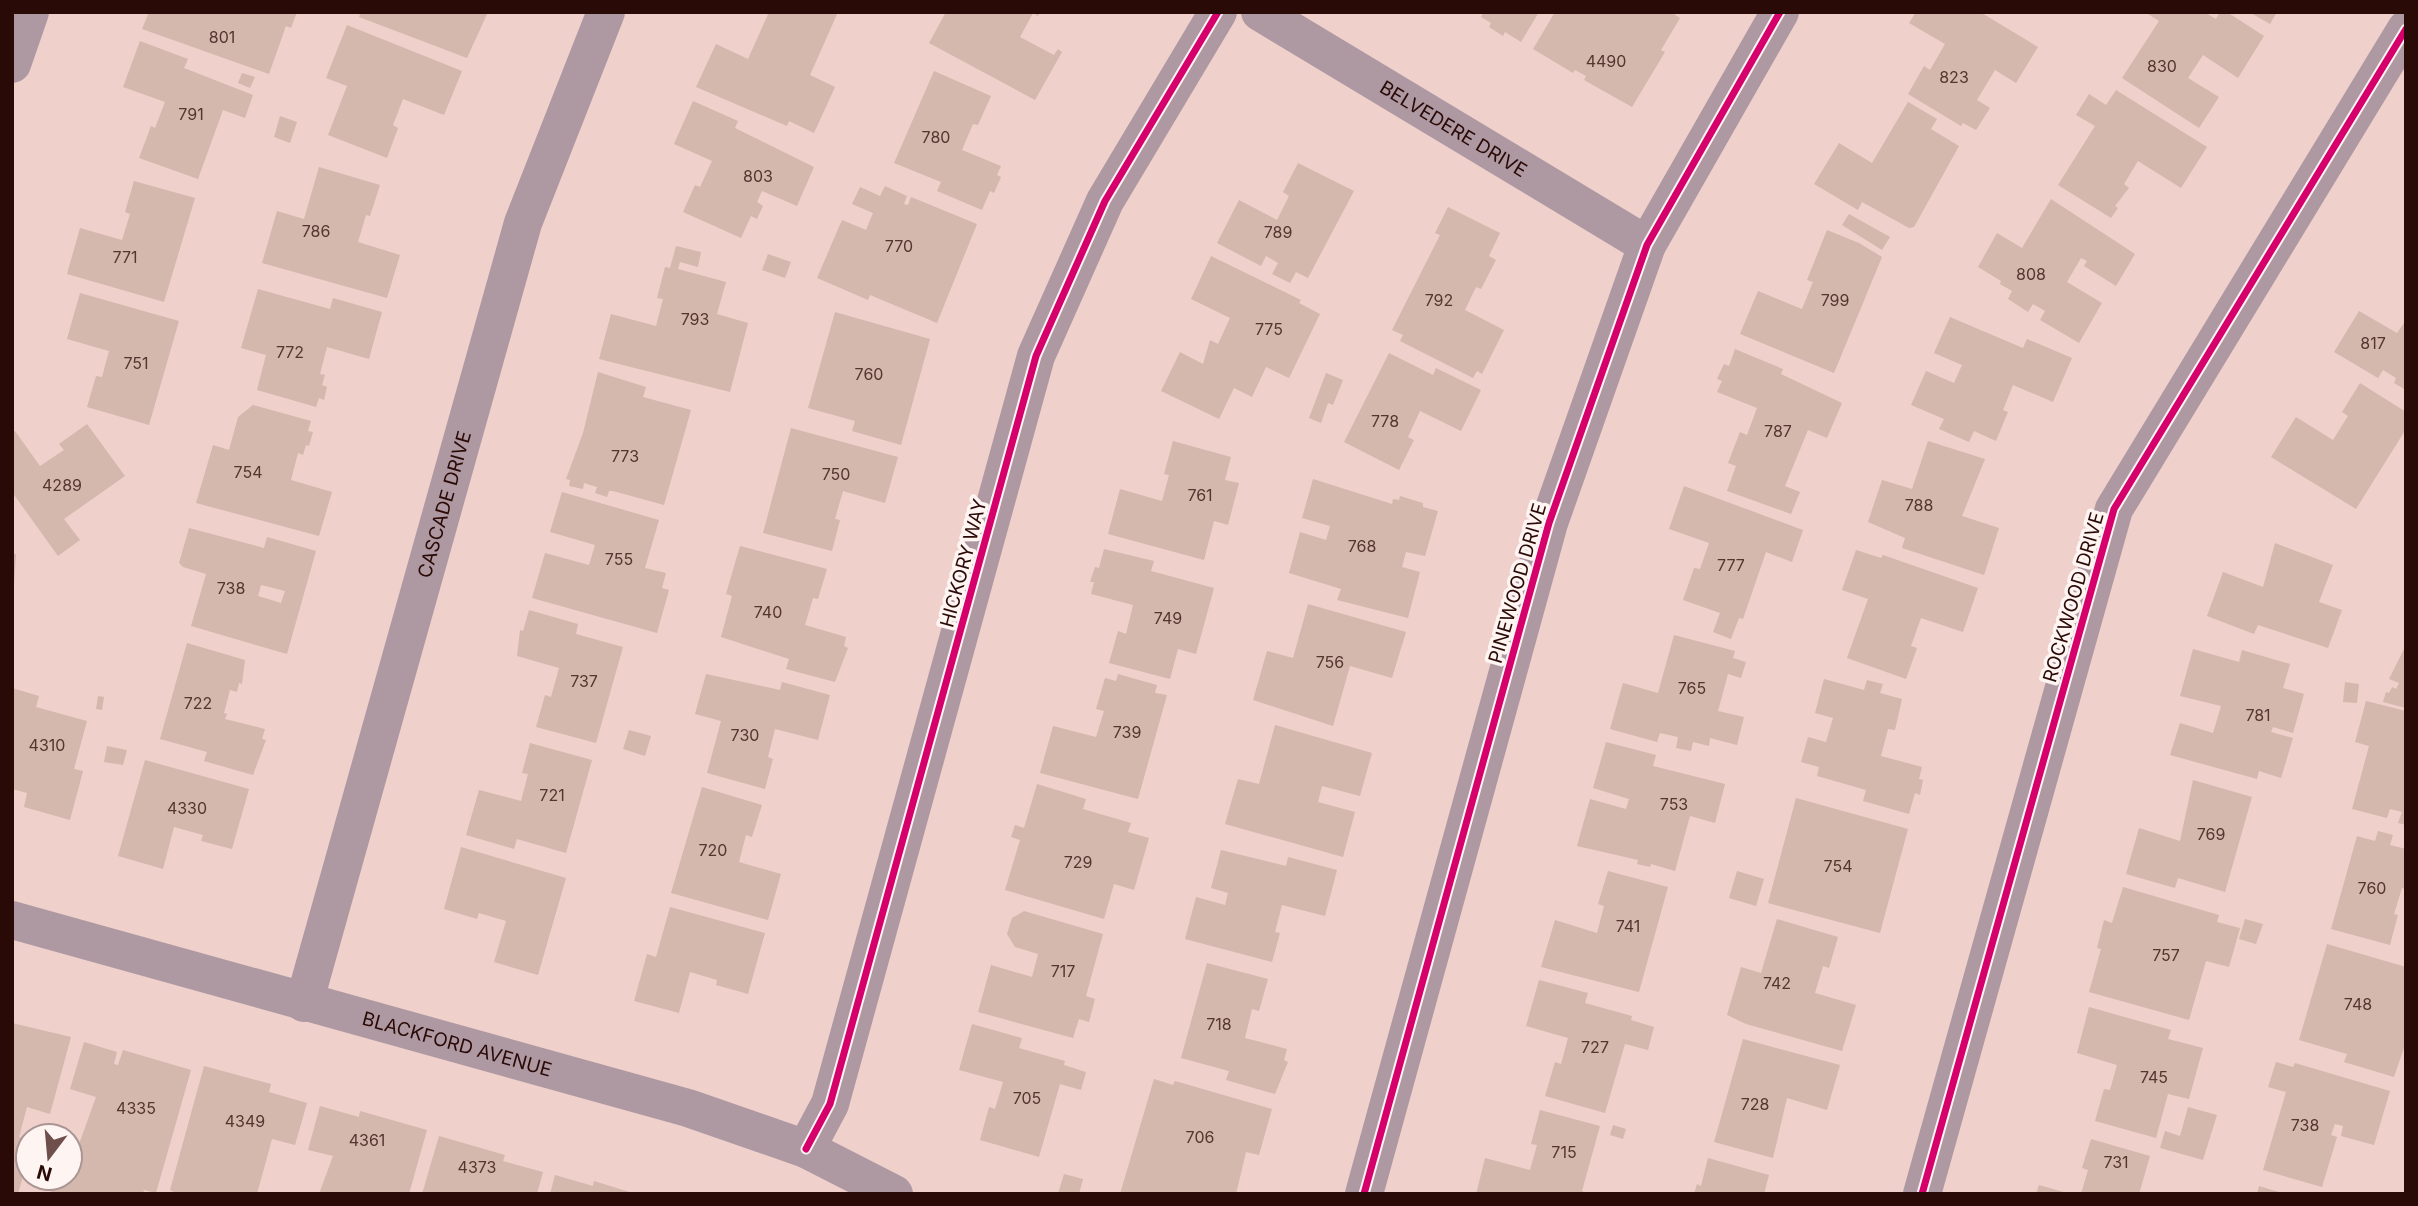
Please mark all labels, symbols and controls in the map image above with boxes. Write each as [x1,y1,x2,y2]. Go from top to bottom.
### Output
house number: 801 [209,27,235,47]
house number: 4490 [1586,51,1626,71]
house number: 830 [2147,56,2177,76]
house number: 823 [1939,67,1969,87]
street label: BELVEDERE DRIVE [1376,76,1531,182]
house number: 791 [178,104,204,124]
house number: 780 [922,127,950,147]
house number: 803 [743,166,773,186]
house number: 786 [302,221,330,241]
house number: 789 [1264,222,1292,242]
house number: 770 [885,236,913,256]
house number: 771 [113,247,137,267]
house number: 808 [2016,264,2046,284]
house number: 792 [1425,290,1453,310]
house number: 799 [1821,290,1849,310]
house number: 793 [681,309,709,329]
house number: 775 [1255,319,1283,339]
house number: 817 [2360,333,2386,353]
house number: 772 [276,342,304,362]
house number: 751 [123,353,149,373]
house number: 760 [855,364,883,384]
house number: 778 [1371,411,1399,431]
house number: 787 [1764,421,1792,441]
street label: CASCADE DRIVE [413,428,476,580]
house number: 773 [611,446,639,466]
house number: 754 [234,462,262,482]
house number: 750 [822,464,850,484]
house number: 4289 [42,475,82,495]
house number: 761 [1187,485,1213,505]
house number: 788 [1905,495,1933,515]
street label: HICKORY WAY [935,496,992,630]
street label: PINEWOOD DRIVE [1484,500,1551,666]
street label: ROCKWOOD DRIVE [2038,509,2109,685]
house number: 768 [1348,536,1376,556]
house number: 755 [605,549,633,569]
house number: 777 [1717,555,1745,575]
house number: 738 [217,578,245,598]
house number: 740 [754,602,782,622]
house number: 749 [1154,608,1182,628]
house number: 756 [1316,652,1344,672]
house number: 737 [570,671,598,691]
house number: 765 [1678,678,1706,698]
house number: 722 [184,693,212,713]
house number: 781 [2245,705,2271,725]
house number: 739 [1113,722,1141,742]
house number: 730 [731,725,759,745]
house number: 4310 [29,735,65,755]
house number: 721 [539,785,565,805]
house number: 753 [1660,794,1688,814]
house number: 4330 [167,798,207,818]
house number: 769 [2197,824,2225,844]
house number: 720 [699,840,727,860]
house number: 729 [1064,852,1092,872]
house number: 754 [1824,856,1852,876]
house number: 760 [2358,878,2386,898]
house number: 741 [1616,916,1640,936]
house number: 757 [2152,945,2180,965]
house number: 717 [1051,961,1075,981]
house number: 742 [1763,973,1791,993]
house number: 748 [2344,994,2372,1014]
street label: BLACKFORD AVENUE [360,1007,554,1082]
house number: 718 [1206,1014,1232,1034]
house number: 727 [1581,1037,1609,1057]
house number: 745 [2140,1067,2168,1087]
house number: 705 [1013,1088,1041,1108]
house number: 728 [1741,1094,1769,1114]
house number: 4335 [116,1098,156,1118]
house number: 4349 [225,1111,265,1131]
house number: 738 [2291,1115,2319,1135]
north arrow [14,1122,84,1192]
house number: 706 [1186,1127,1214,1147]
house number: 4361 [349,1130,385,1150]
house number: 715 [1551,1142,1577,1162]
house number: 731 [2103,1152,2129,1172]
house number: 4373 [458,1157,496,1177]
text: N [34,1160,55,1186]

